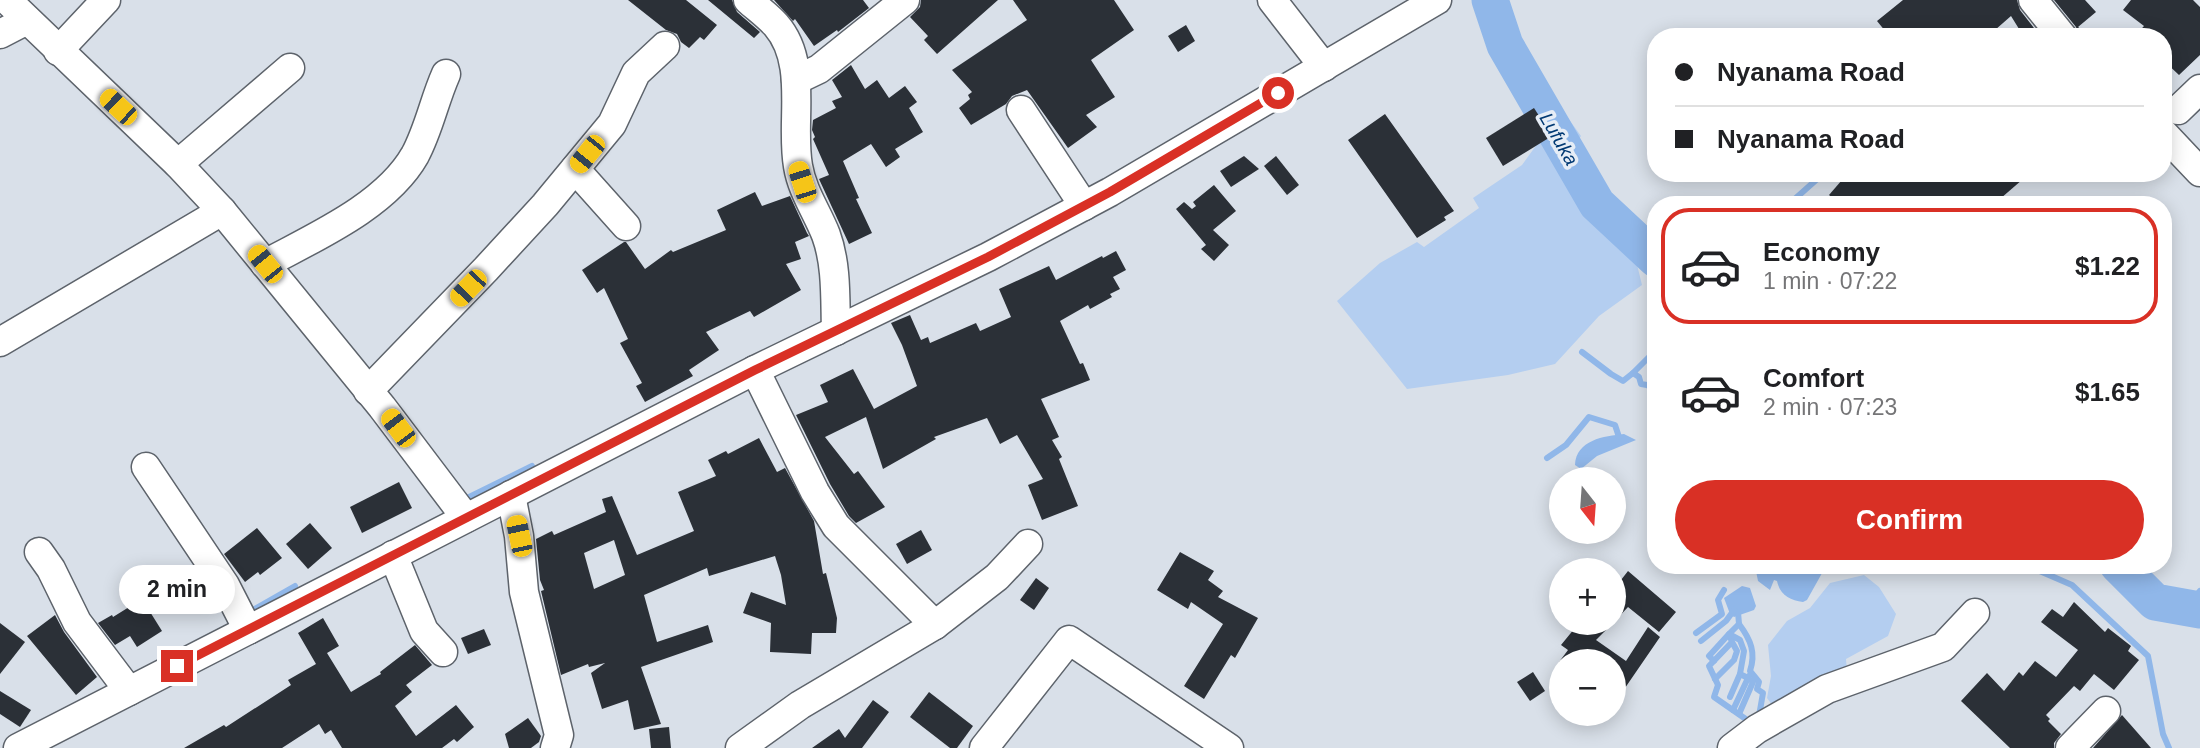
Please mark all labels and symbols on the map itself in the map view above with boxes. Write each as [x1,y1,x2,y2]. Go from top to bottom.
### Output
route start [1262,77,1294,109]
car [96,85,141,129]
water label: Lufuka [1536,109,1582,169]
car [566,131,609,177]
car [786,159,819,205]
car [244,241,287,287]
car [446,266,491,310]
car [377,405,420,451]
north arrow [1549,467,1626,544]
car [505,513,534,559]
callout: 2 min [119,564,235,614]
route end [161,650,193,682]

